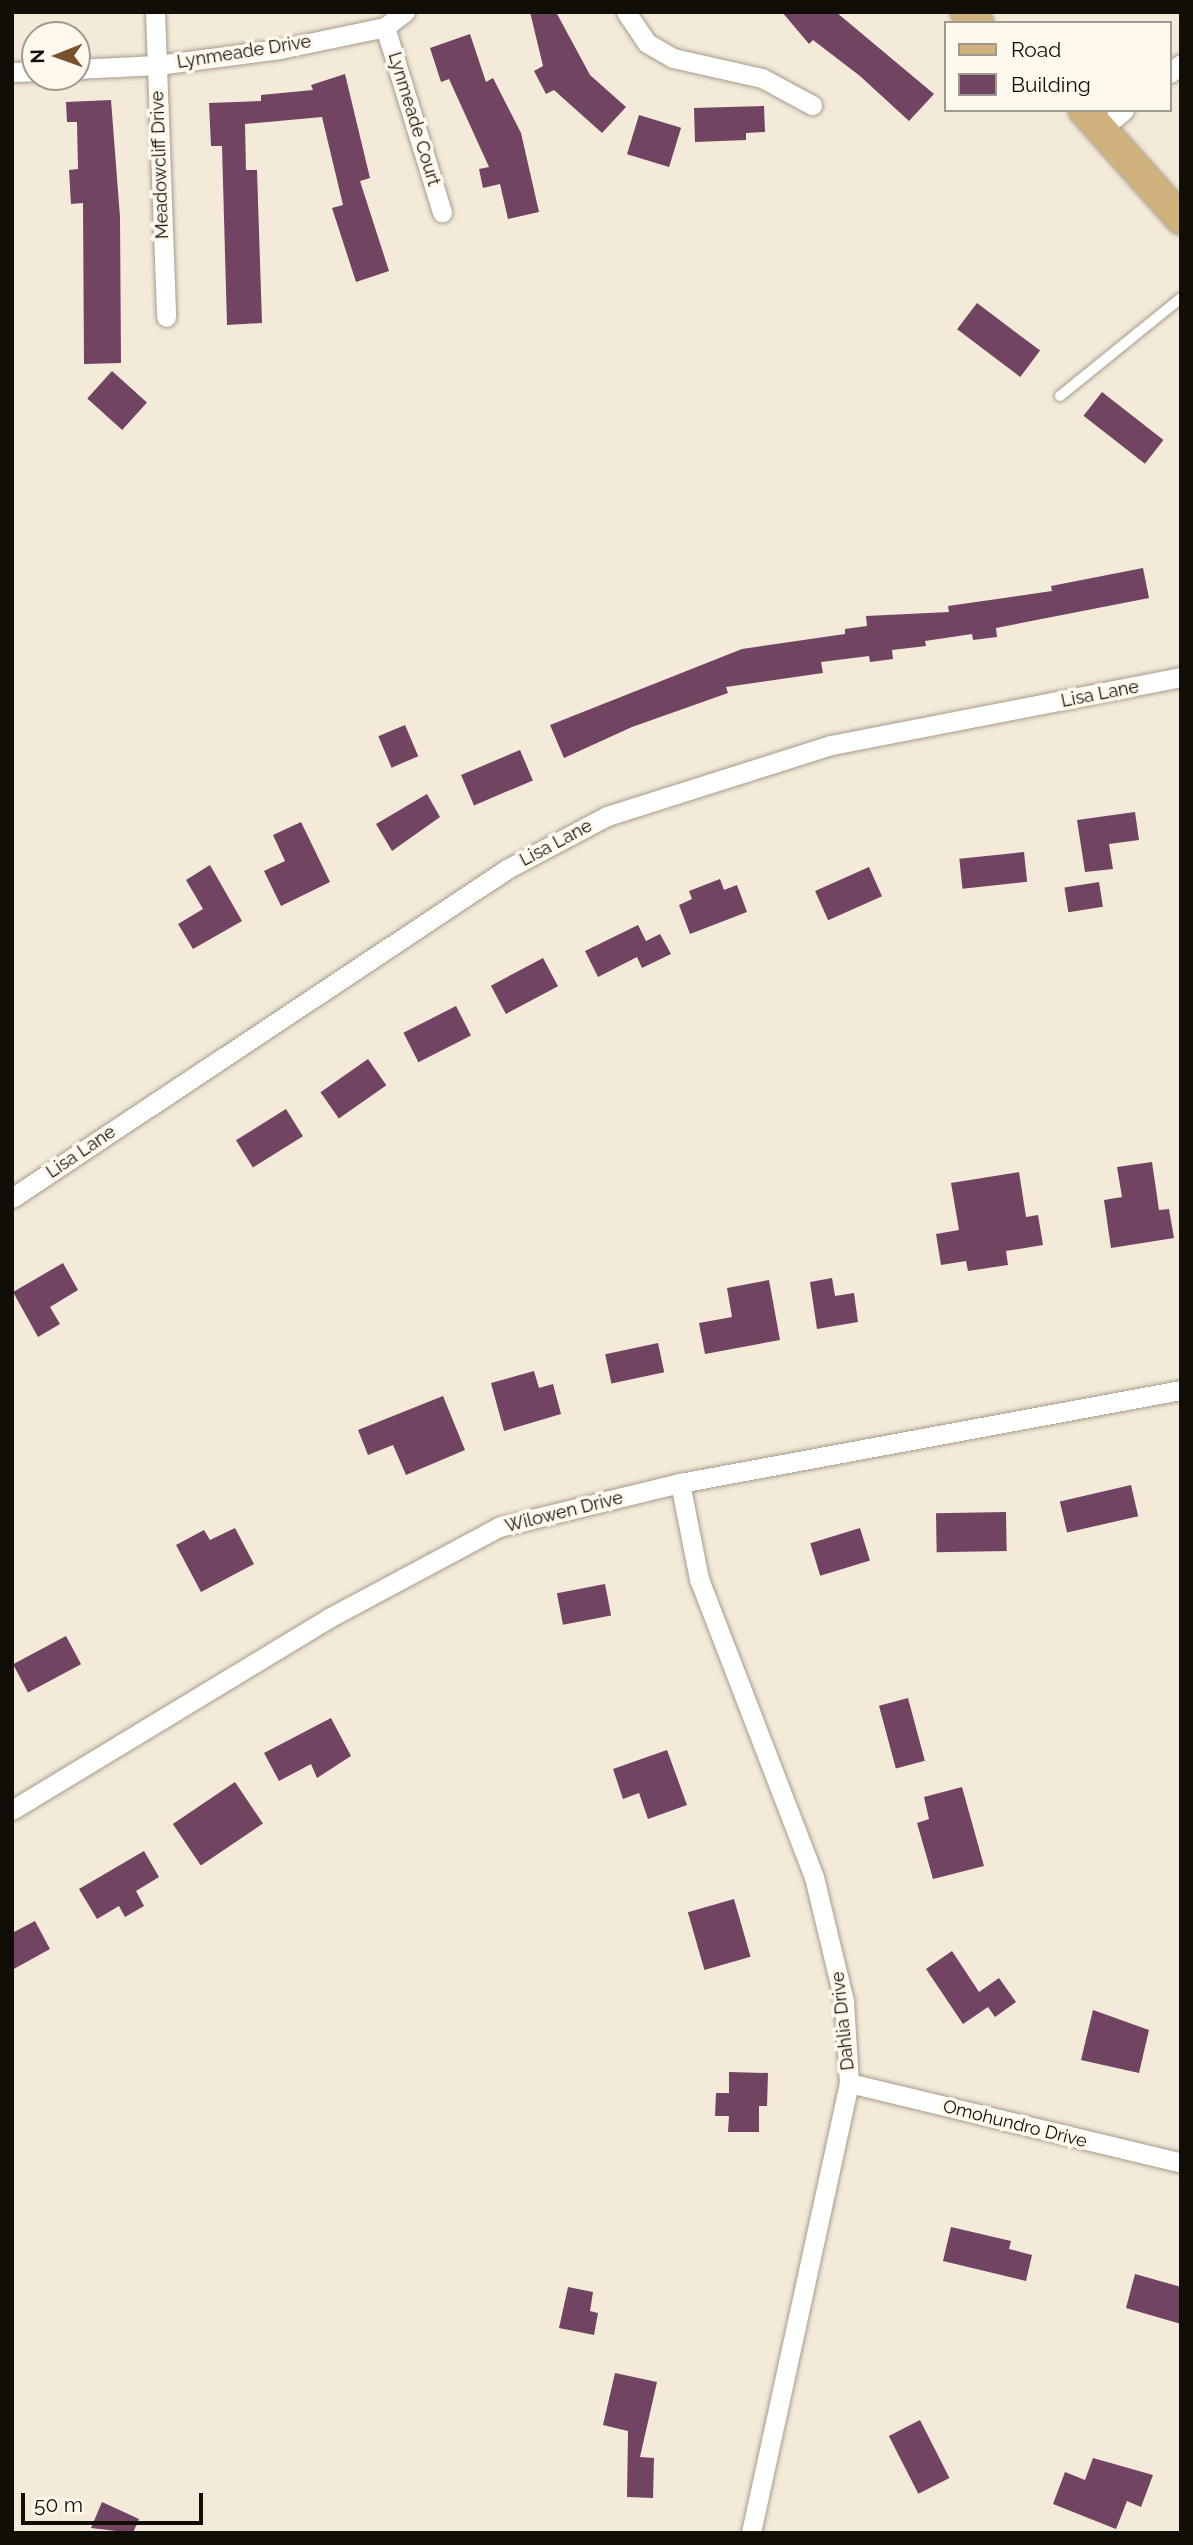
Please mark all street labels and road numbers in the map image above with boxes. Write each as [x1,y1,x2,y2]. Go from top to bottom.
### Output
street label: Lynmeade Drive [175,31,313,73]
street label: Lynmeade Court [383,50,445,188]
street label: Meadowcliff Drive [147,90,173,240]
street label: Lisa Lane [1059,676,1141,712]
street label: Lisa Lane [516,815,596,871]
street label: Lisa Lane [42,1121,120,1183]
street label: Wilowen Drive [503,1487,625,1537]
street label: Dahlia Drive [827,1971,859,2071]
street label: Omohundro Drive [941,2096,1089,2152]

